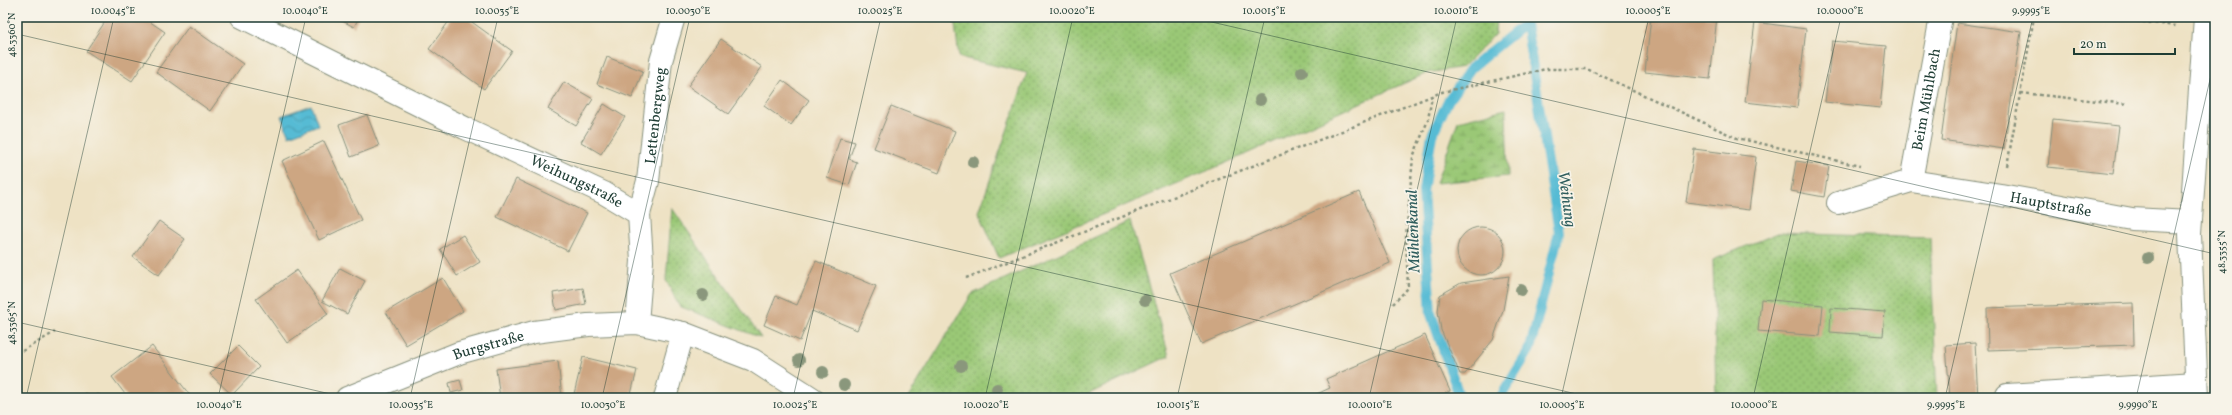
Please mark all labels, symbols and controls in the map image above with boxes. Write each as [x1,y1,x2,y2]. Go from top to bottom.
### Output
text: 10.0045°E [91,4,135,18]
text: 10.0040°E [282,4,328,18]
text: 10.0035°E [475,4,519,18]
text: 10.0030°E [666,4,710,18]
text: 10.0025°E [858,4,902,18]
text: 10.0020°E [1049,4,1095,18]
text: 10.0015°E [1243,4,1285,18]
text: 10.0010°E [1434,4,1478,18]
text: 10.0005°E [1625,4,1671,18]
text: 10.0000°E [1817,4,1863,18]
text: 9.9995°E [2012,4,2050,18]
text: 48.3360°N [5,12,19,58]
scale bar [2074,30,2175,56]
text: 20 m [2080,37,2107,53]
street label: Beim Mühlbach [1908,47,1947,153]
street label: Lettenbergweg [641,66,672,165]
street label: Weihungstraße [526,151,627,214]
water label: Weihung [1551,170,1581,229]
street label: Hauptstraße [2008,188,2093,223]
water label: Mühlenkanal [1402,189,1426,274]
text: 48.3355°N [2215,230,2229,274]
text: 48.3365°N [5,300,19,345]
street label: Burgstraße [450,326,527,367]
text: 10.0040°E [196,398,242,412]
text: 10.0035°E [389,398,433,412]
text: 10.0030°E [581,398,625,412]
text: 10.0025°E [773,398,817,412]
text: 10.0020°E [963,398,1009,412]
text: 10.0015°E [1157,398,1199,412]
text: 10.0010°E [1348,398,1392,412]
text: 10.0005°E [1539,398,1585,412]
text: 10.0000°E [1731,398,1777,412]
text: 9.9995°E [1927,398,1965,412]
text: 9.9990°E [2118,398,2158,412]

